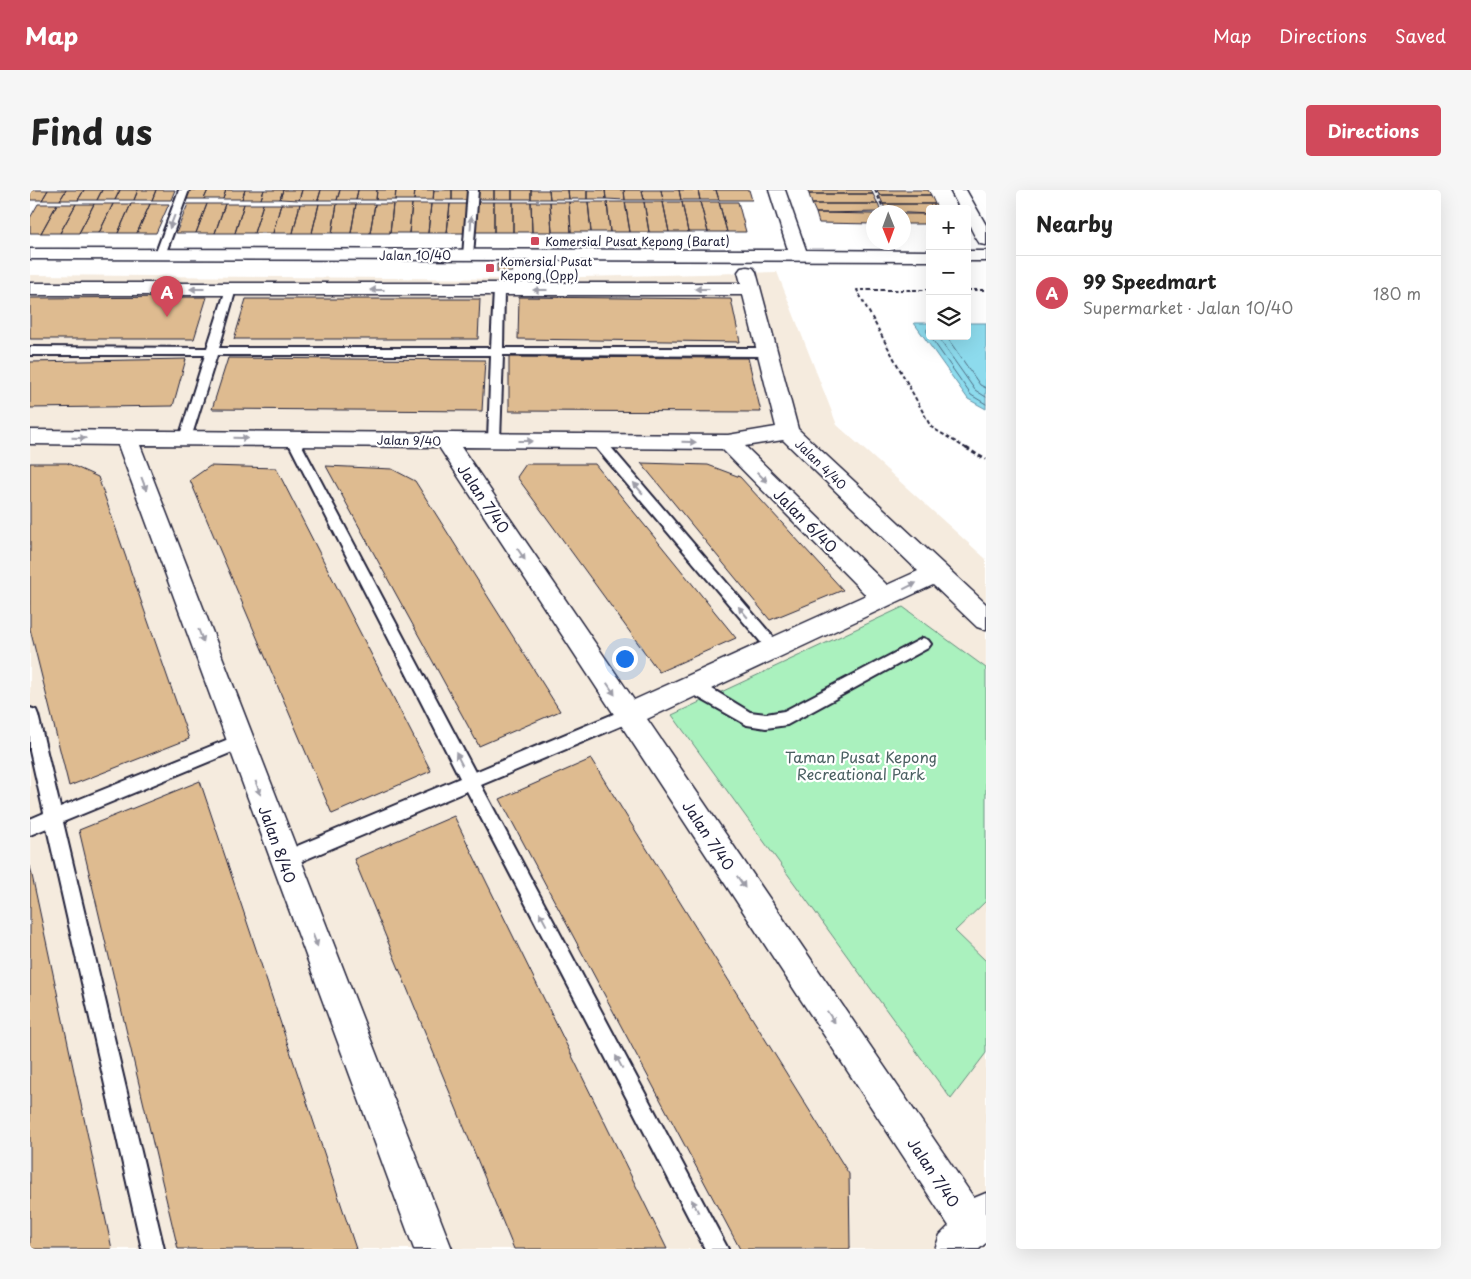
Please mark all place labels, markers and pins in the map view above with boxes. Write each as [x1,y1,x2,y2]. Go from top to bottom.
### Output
place label: Komersial Pusat Kepong (Barat) [545,232,730,250]
marker: Komersial Pusat Kepong (Barat) [529,235,541,247]
place label: Komersial Pusat Kepong (Opp) [500,252,592,284]
marker: Komersial Pusat Kepong (Opp) [484,262,496,274]
pin: A [151,276,183,317]

